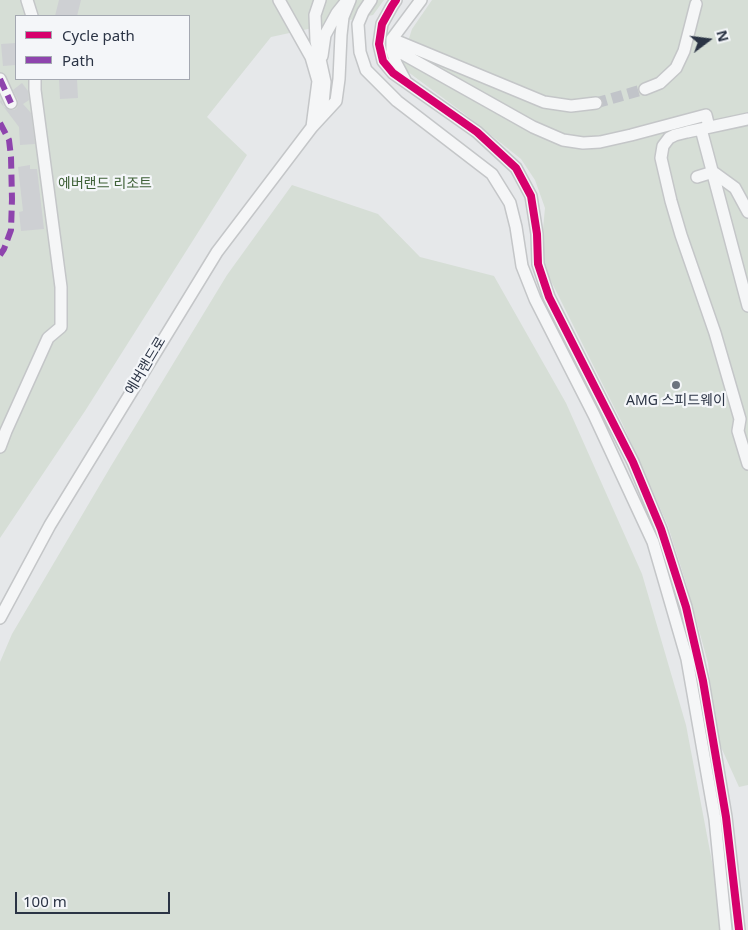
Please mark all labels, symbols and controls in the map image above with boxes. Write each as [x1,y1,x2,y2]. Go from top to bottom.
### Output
legend [15,15,190,80]
north arrow [683,15,733,65]
text: Cycle path [62,25,135,45]
text: N [712,28,734,44]
text: Path [62,50,94,70]
park label: 에버랜드 리조트 [58,176,152,192]
street label: 에버랜드로 [122,334,170,398]
marker: AMG 스피드웨이 [670,379,682,391]
place label: AMG 스피드웨이 [626,393,726,409]
scale bar [18,882,172,914]
text: 100 m [23,891,67,911]

